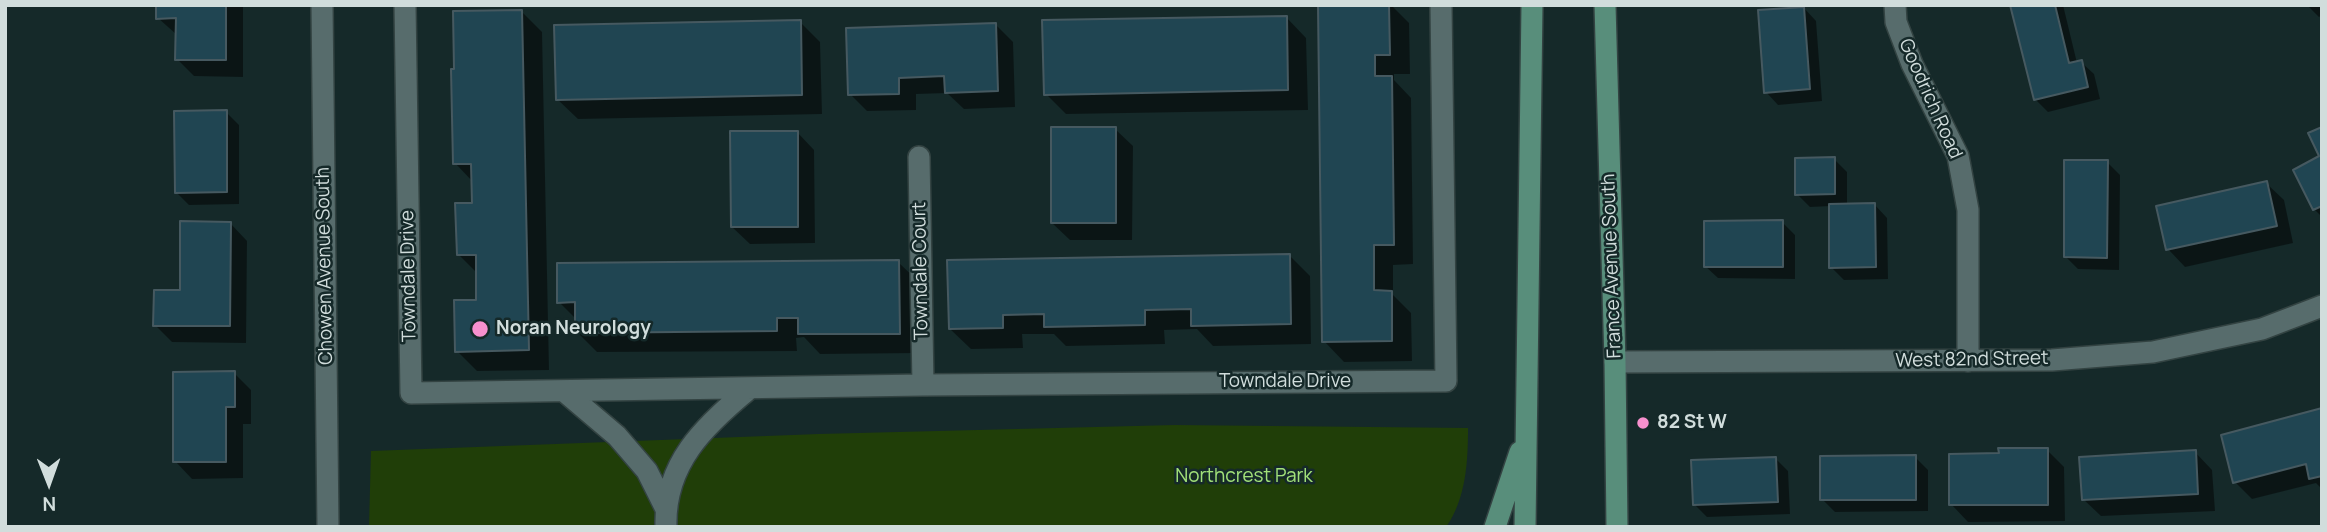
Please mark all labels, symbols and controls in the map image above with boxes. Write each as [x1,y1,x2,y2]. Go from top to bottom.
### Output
street label: Goodrich Road [1893,35,1967,163]
street label: Chowen Avenue South [312,167,338,365]
street label: France Avenue South [1597,173,1627,359]
street label: Towndale Court [908,202,934,340]
street label: Towndale Drive [396,210,422,342]
place label: Noran Neurology [496,318,651,340]
marker: Noran Neurology [470,319,490,339]
street label: West 82nd Street [1895,347,2049,373]
street label: Towndale Drive [1219,371,1351,393]
place label: 82 St W [1657,412,1727,434]
marker: 82 St W [1635,415,1651,431]
north arrow [14,448,84,518]
park label: Northcrest Park [1175,466,1313,488]
text: N [42,491,56,517]

